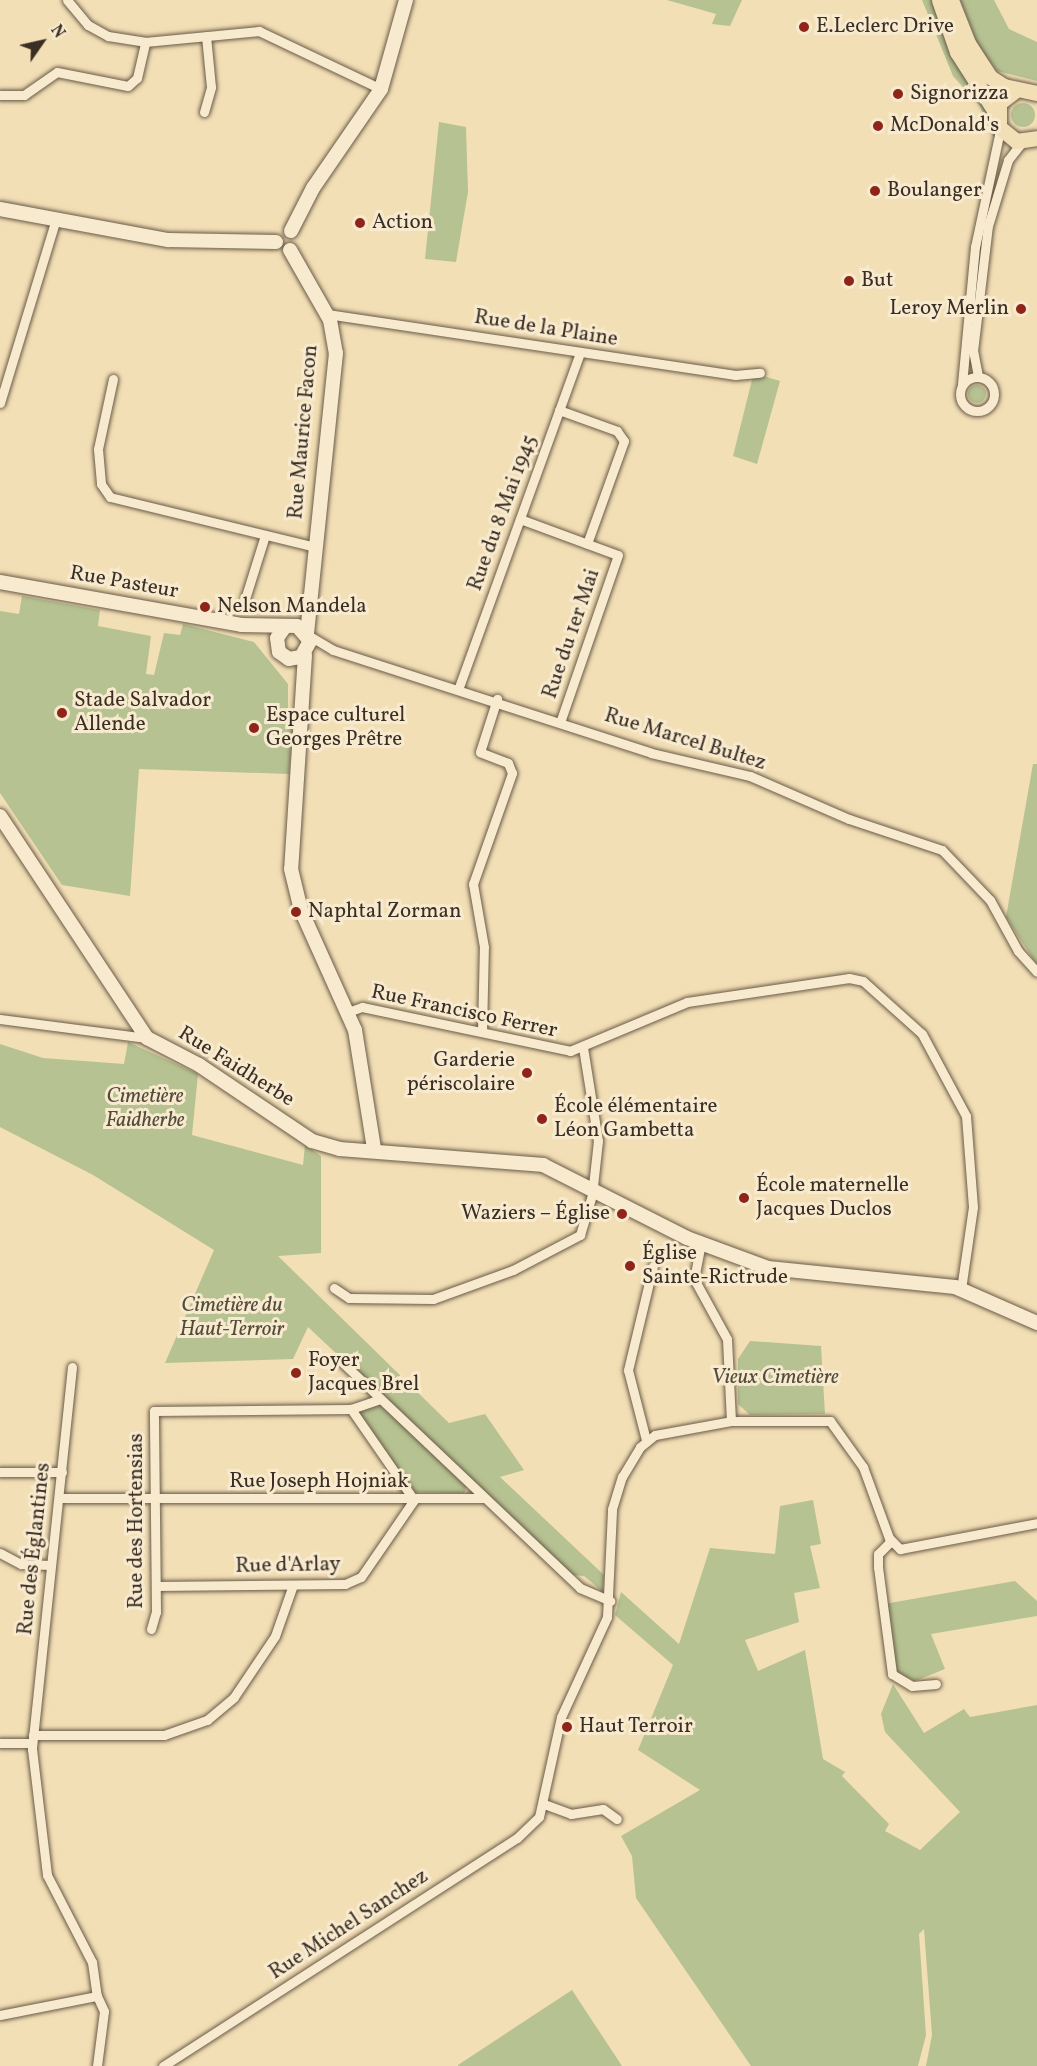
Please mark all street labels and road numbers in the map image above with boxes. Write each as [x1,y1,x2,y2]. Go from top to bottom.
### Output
street label: Rue de la Plaine [472,305,620,353]
street label: Rue Maurice Facon [284,344,324,520]
street label: Rue du 8 Mai 1945 [463,432,543,594]
street label: Rue Pasteur [68,561,180,605]
street label: Rue du 1er Mai [538,566,606,702]
street label: Rue Marcel Bultez [601,703,769,777]
street label: Rue Francisco Ferrer [369,980,559,1044]
street label: Rue Faidherbe [173,1021,299,1113]
street label: Rue des Hortensias [124,1433,150,1609]
street label: Rue des Églantines [13,1462,57,1636]
street label: Rue Joseph Hojniak [229,1469,409,1495]
street label: Rue d'Arlay [235,1552,341,1580]
street label: Rue Michel Sanchez [265,1864,433,1986]

